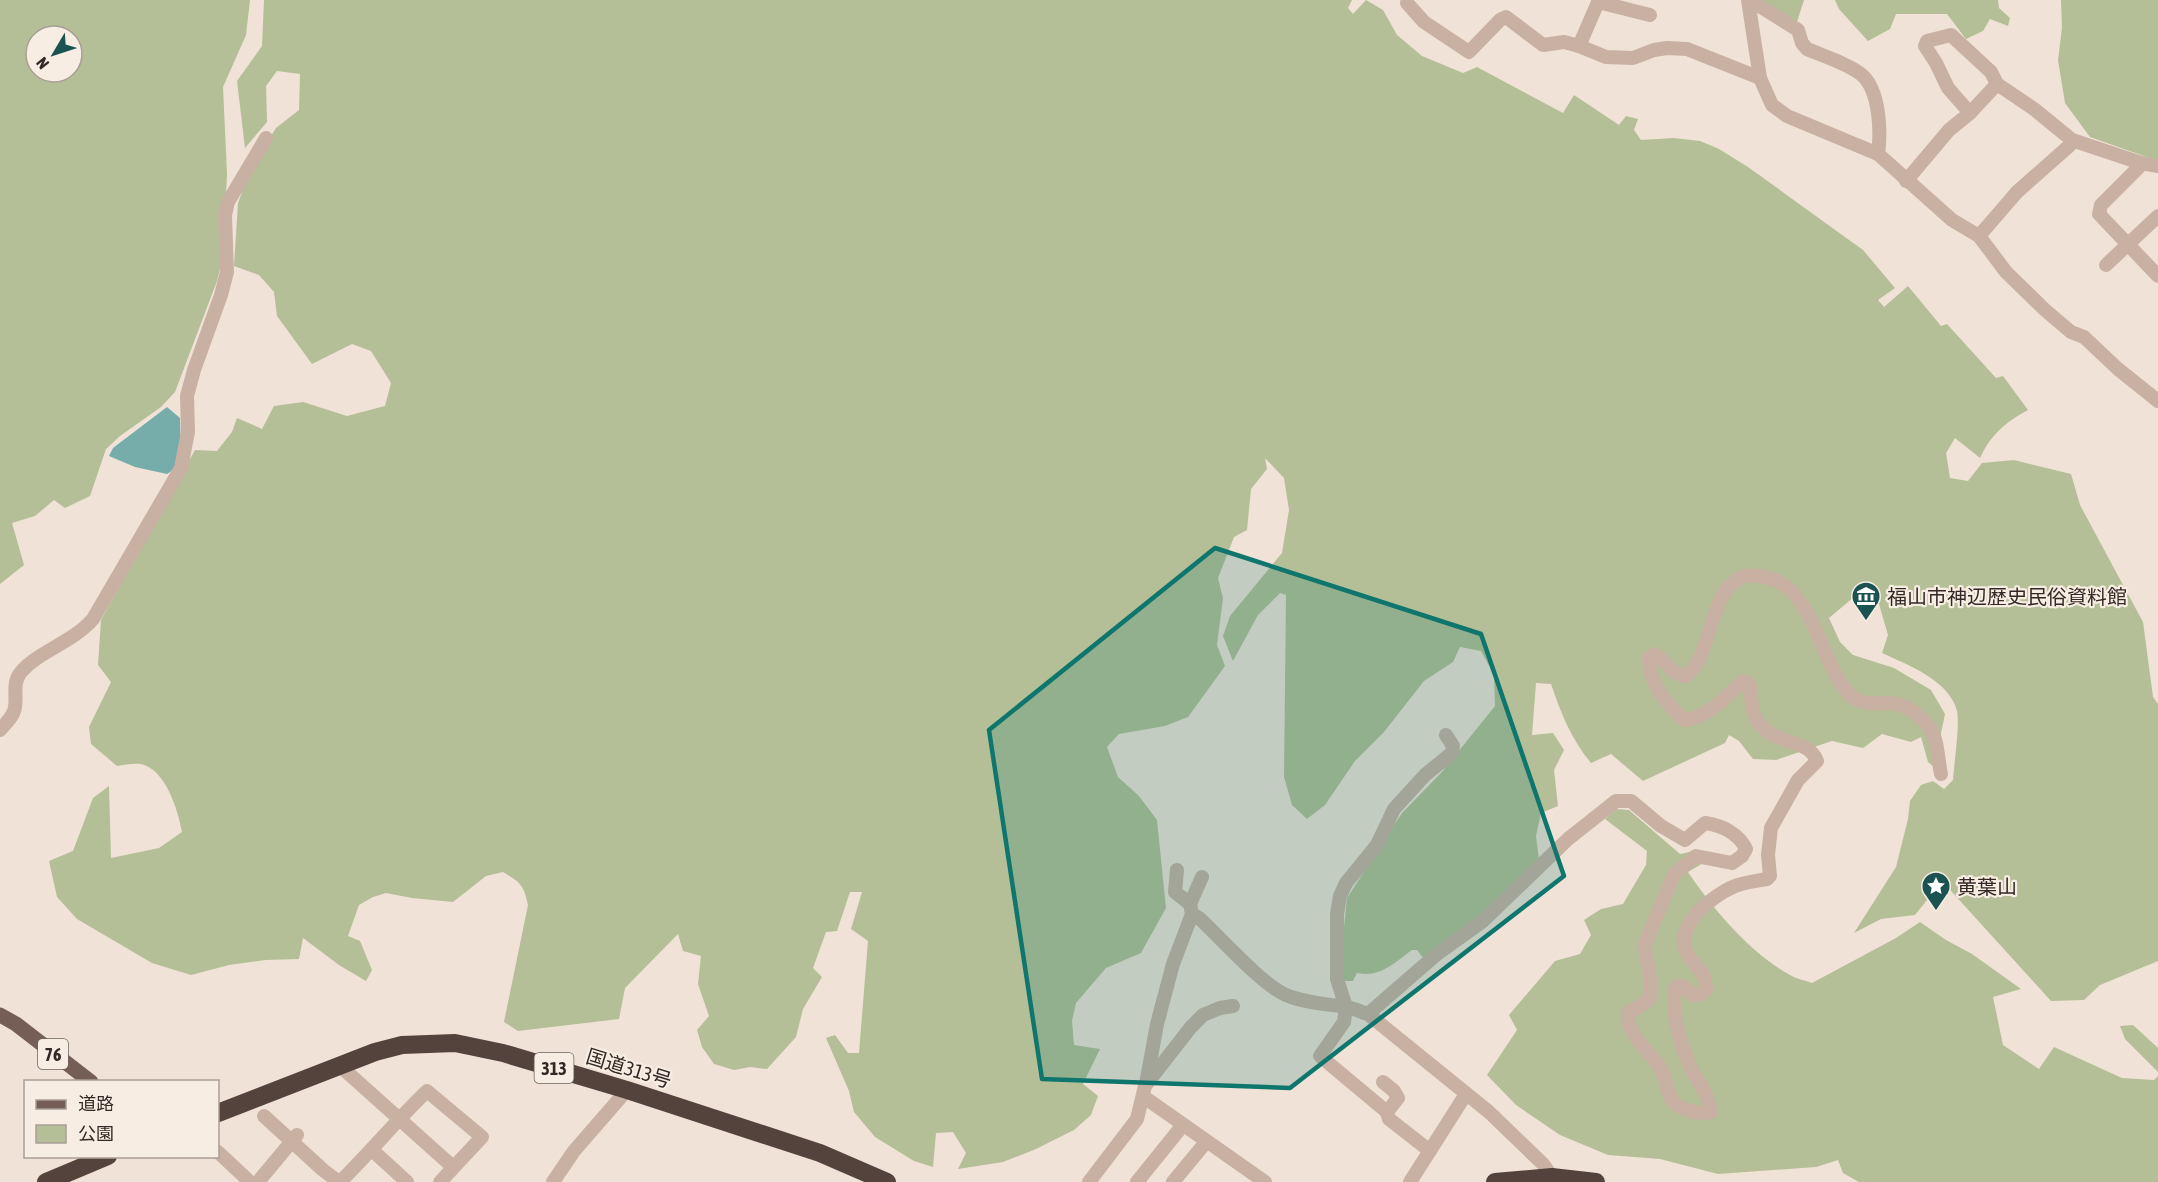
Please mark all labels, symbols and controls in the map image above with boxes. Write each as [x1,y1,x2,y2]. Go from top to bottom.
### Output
north arrow [24,24,84,84]
text: N [32,54,52,73]
museum icon: 福山市神辺歴史民俗資料館 [1850,580,1882,622]
place label: 福山市神辺歴史民俗資料館 [1887,585,2127,608]
place icon: 黄葉山 [1920,870,1952,912]
place label: 黄葉山 [1957,875,2017,898]
road number: 76 [38,1039,68,1069]
street label: 国道313号 [583,1044,675,1092]
road number: 313 [534,1053,574,1083]
legend [24,1080,219,1158]
text: 道路 [78,1093,114,1114]
text: 公園 [78,1123,114,1144]

